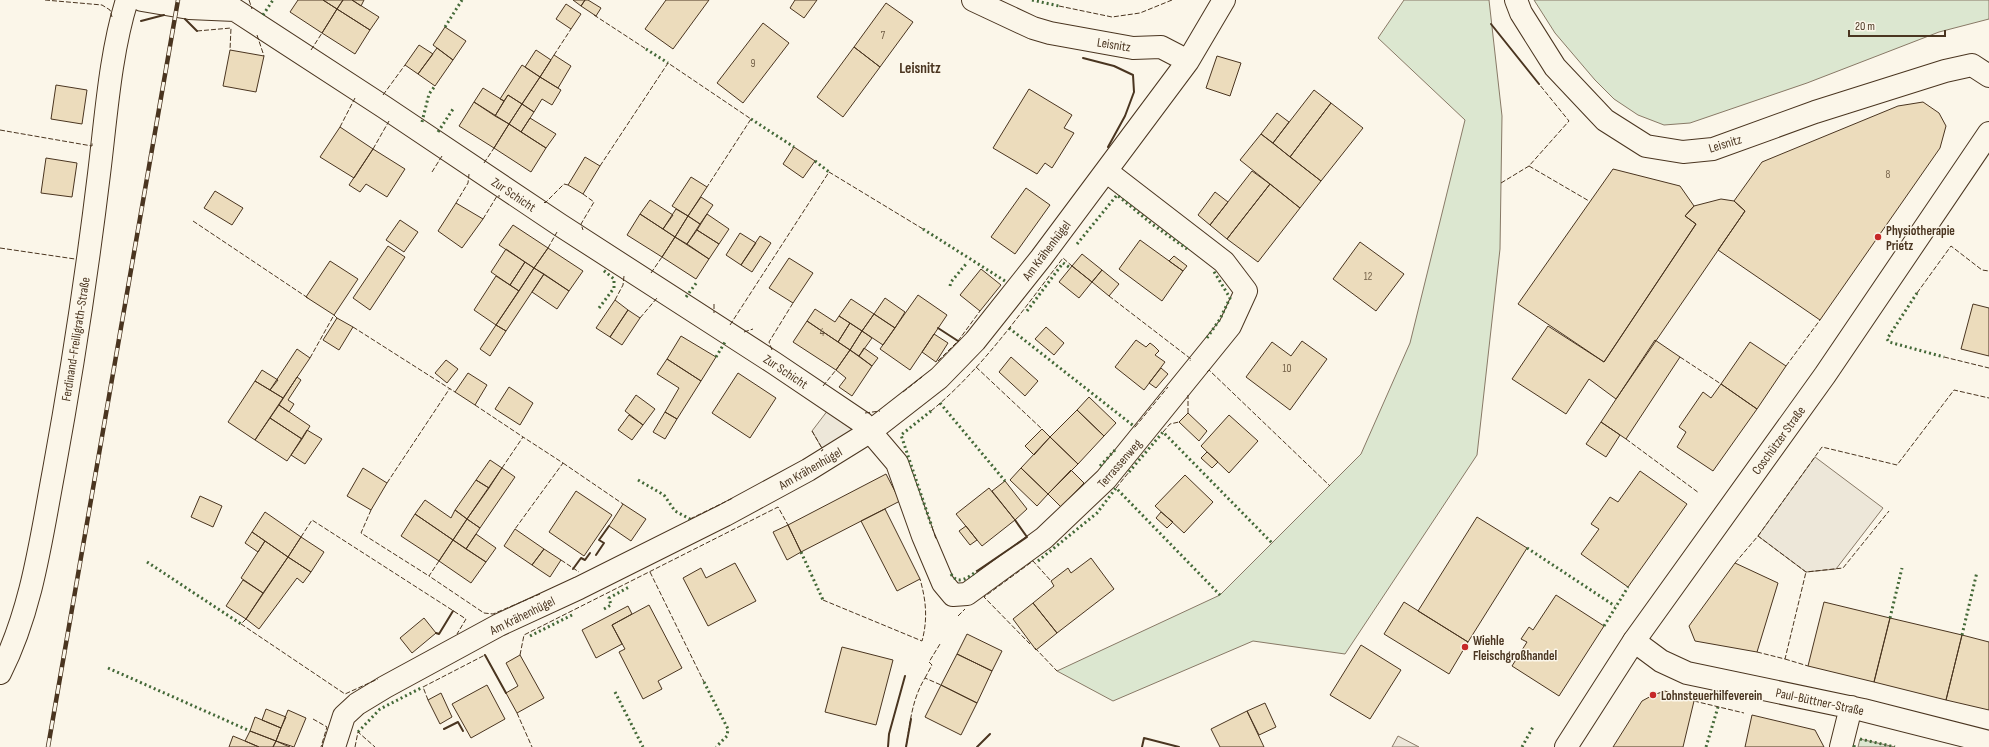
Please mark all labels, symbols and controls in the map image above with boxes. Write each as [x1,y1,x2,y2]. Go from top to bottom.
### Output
scale bar [1849,12,1945,38]
text: 20 m [1855,19,1875,34]
house number: 7 [881,29,886,42]
street label: Leisnitz [1096,34,1132,56]
house number: 9 [751,57,756,70]
district label: Leisnitz [899,59,941,78]
street label: Leisnitz [1707,131,1744,157]
house number: 8 [1886,168,1891,181]
street label: Zur Schicht [488,174,539,215]
street label: Am Krähenhügel [1019,218,1074,284]
place label: Physiotherapie Prietz [1886,223,1955,254]
marker: Physiotherapie Prietz [1873,232,1883,242]
house number: 12 [1364,270,1373,283]
street label: Ferdinand-Freiligrath-Straße [58,276,94,402]
house number: 4 [820,326,825,339]
street label: Zur Schicht [760,351,811,392]
house number: 10 [1283,362,1291,375]
street label: Coschützer Straße [1749,403,1809,478]
street label: Terrassenweg [1094,436,1145,491]
street label: Am Krähenhügel [775,444,845,494]
street label: Am Krähenhügel [486,593,558,639]
place label: Wiehle Fleischgroßhandel [1473,633,1558,664]
marker: Wiehle Fleischgroßhandel [1460,642,1470,652]
street label: Paul-Büttner-Straße [1774,685,1865,719]
place label: Lohnsteuerhilfeverein [1661,688,1763,704]
marker: Lohnsteuerhilfeverein [1648,690,1658,700]

